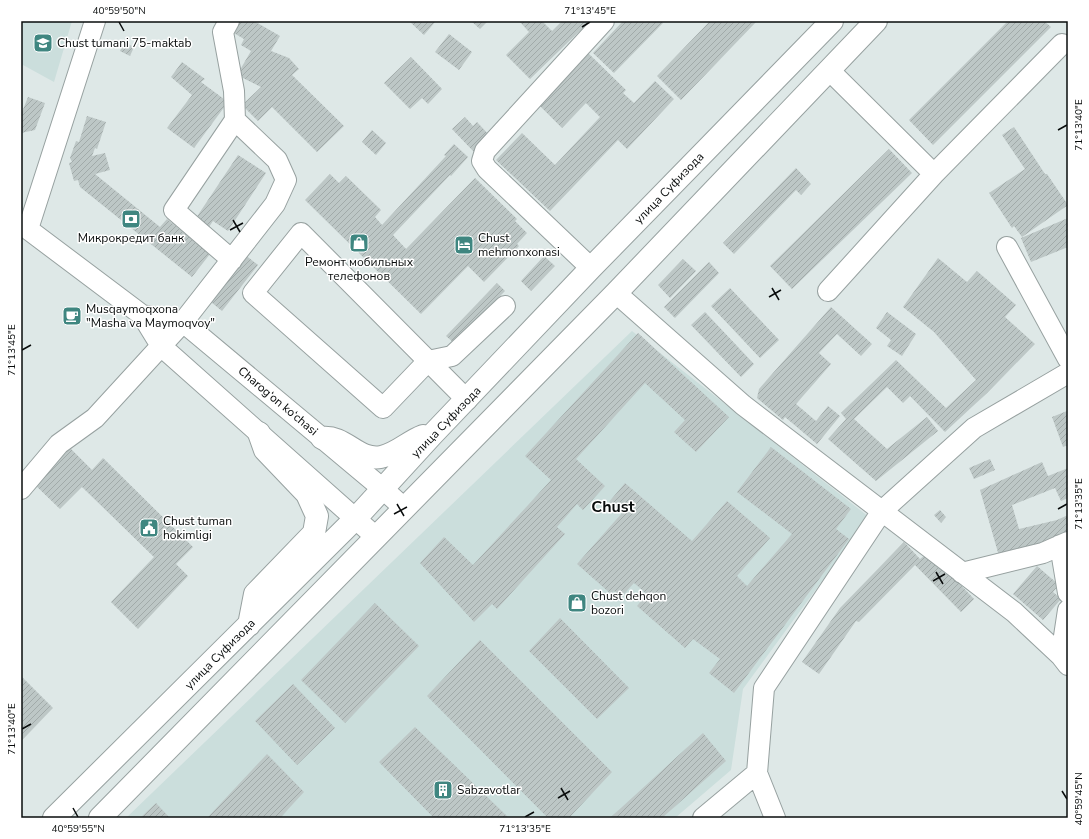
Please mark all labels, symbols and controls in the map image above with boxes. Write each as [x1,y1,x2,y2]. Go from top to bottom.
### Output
text: 40°59'50"N [92,4,146,18]
text: 71°13'45"E [564,4,616,18]
school or university icon: Chust tumani 75-maktab [32,32,54,54]
place label: Chust tumani 75-maktab [57,35,191,51]
text: 71°13'40"E [1072,99,1086,151]
street label: улица Суфизода [631,149,707,227]
bank icon: Микрокредит банк [120,208,142,230]
place label: Микрокредит банк [78,230,185,246]
place label: Chust mehmonxonasi [478,230,560,260]
shop icon: Ремонт мобильных телефонов [348,232,370,254]
hotel icon: Chust mehmonxonasi [453,234,475,256]
place label: Ремонт мобильных телефонов [305,254,414,284]
place label: Musqaymoqxona "Masha va Maymoqvoy" [86,301,215,331]
cafe icon: Musqaymoqxona "Masha va Maymoqvoy" [61,305,83,327]
text: 71°13'45"E [5,324,19,376]
street label: Charog‘on ko‘chasi [235,363,321,439]
street label: улица Суфизода [408,383,484,461]
text: 71°13'35"E [1072,478,1086,530]
district label: Chust [591,496,636,518]
place label: Chust tuman hokimligi [163,513,232,543]
public building icon: Chust tuman hokimligi [138,517,160,539]
place label: Chust dehqon bozori [591,588,666,618]
shop icon: Chust dehqon bozori [566,592,588,614]
street label: улица Суфизода [181,615,259,693]
text: 71°13'40"E [5,703,19,755]
text: 40°59'45"N [1072,772,1086,826]
building icon: Sabzavotlar [432,779,454,801]
place label: Sabzavotlar [457,782,521,798]
text: 40°59'55"N [51,822,105,836]
text: 71°13'35"E [499,822,551,836]

